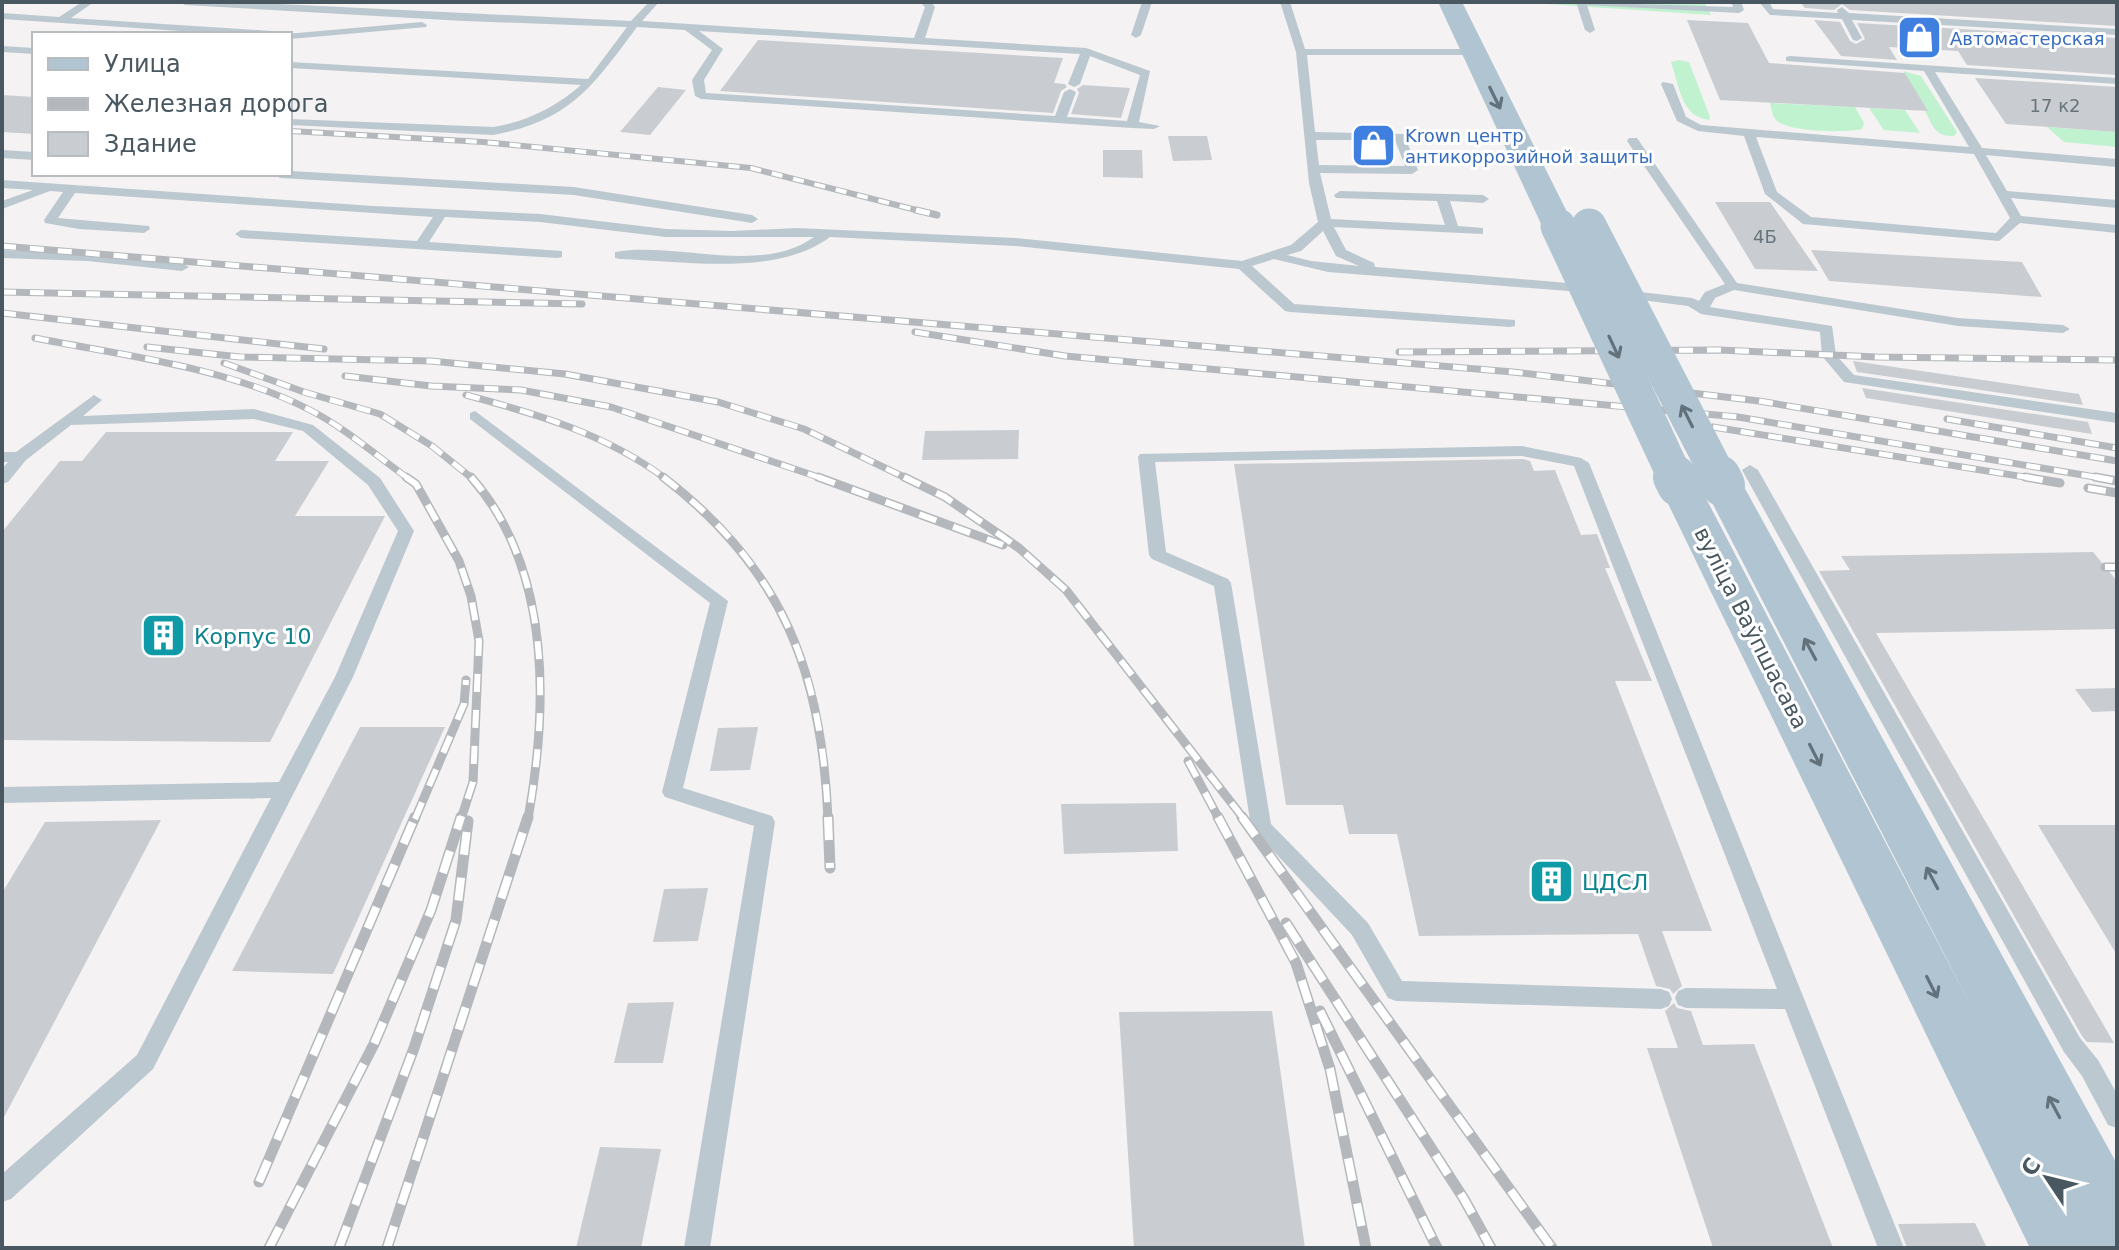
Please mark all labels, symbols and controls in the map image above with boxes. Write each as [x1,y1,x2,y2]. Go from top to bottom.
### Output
shop icon: Автомастерская [1895,14,1943,62]
place label: Автомастерская [1950,28,2105,49]
legend [32,32,292,176]
text: Улица [104,50,181,78]
one-way arrow [1488,85,1503,109]
text: Железная дорога [104,90,328,118]
house number: 17 к2 [2030,95,2080,116]
shop icon: Krown центр антикоррозийной защиты [1350,121,1398,169]
place label: Krown центр антикоррозийной защиты [1405,125,1653,167]
text: Здание [104,130,197,158]
house number: 4Б [1753,226,1777,247]
one-way arrow [1608,335,1623,359]
one-way arrow [1679,404,1694,428]
street label: вуліца Ваўпшасава [1689,523,1813,733]
building icon: Корпус 10 [139,612,187,660]
place label: Корпус 10 [194,624,312,649]
one-way arrow [1801,637,1817,661]
one-way arrow [1807,742,1823,766]
building icon: ЦДСЛ [1527,858,1575,906]
one-way arrow [1923,867,1939,890]
place label: ЦДСЛ [1582,870,1648,895]
one-way arrow [1924,974,1940,998]
one-way arrow [2046,1096,2061,1120]
north arrow [2007,1138,2087,1218]
text: С [2016,1153,2046,1181]

